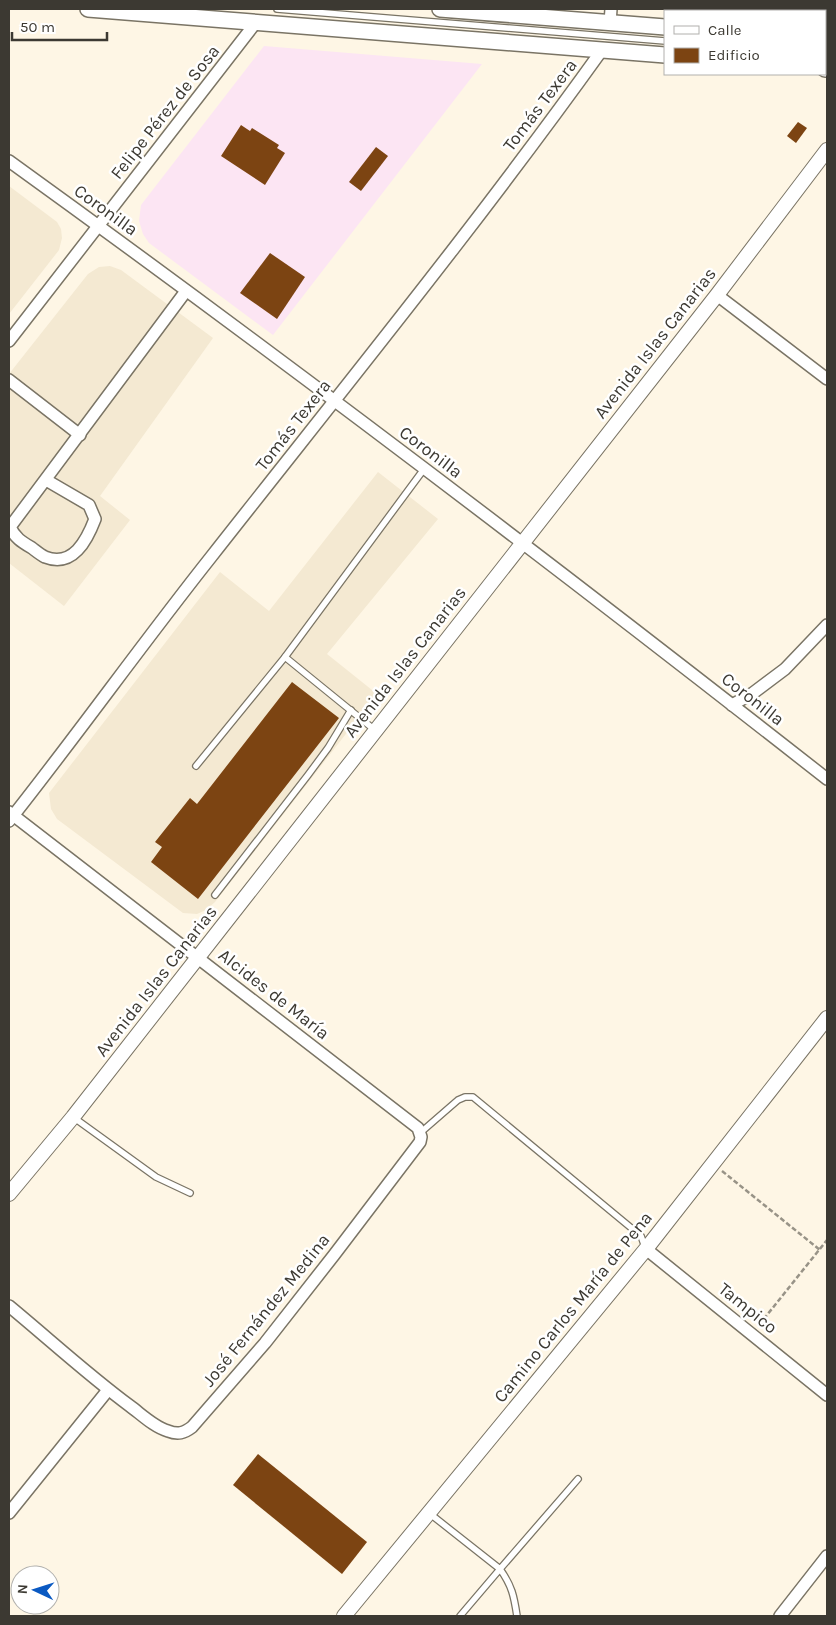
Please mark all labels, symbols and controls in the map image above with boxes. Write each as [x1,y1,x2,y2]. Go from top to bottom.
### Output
scale bar [12,10,108,42]
legend [664,10,826,75]
text: 50 m [20,18,55,36]
text: Calle [708,21,742,39]
street label: Felipe Pérez de Sosa [106,40,224,184]
text: Edificio [708,46,760,64]
street label: Tomás Texera [498,55,582,155]
street label: Coronilla [70,180,142,240]
street label: Avenida Islas Canarias [589,263,721,423]
street label: Tomás Texera [251,375,335,475]
street label: Coronilla [395,421,467,483]
street label: Avenida Islas Canarias [339,582,471,742]
street label: Coronilla [717,668,789,730]
street label: Avenida Islas Canarias [90,901,222,1061]
street label: Alcides de María [214,944,334,1044]
street label: Camino Carlos María de Pena [489,1207,657,1407]
street label: José Fernández Medina [198,1229,334,1391]
street label: Tampico [714,1278,782,1338]
north arrow [10,1565,60,1615]
text: N [14,1584,31,1595]

